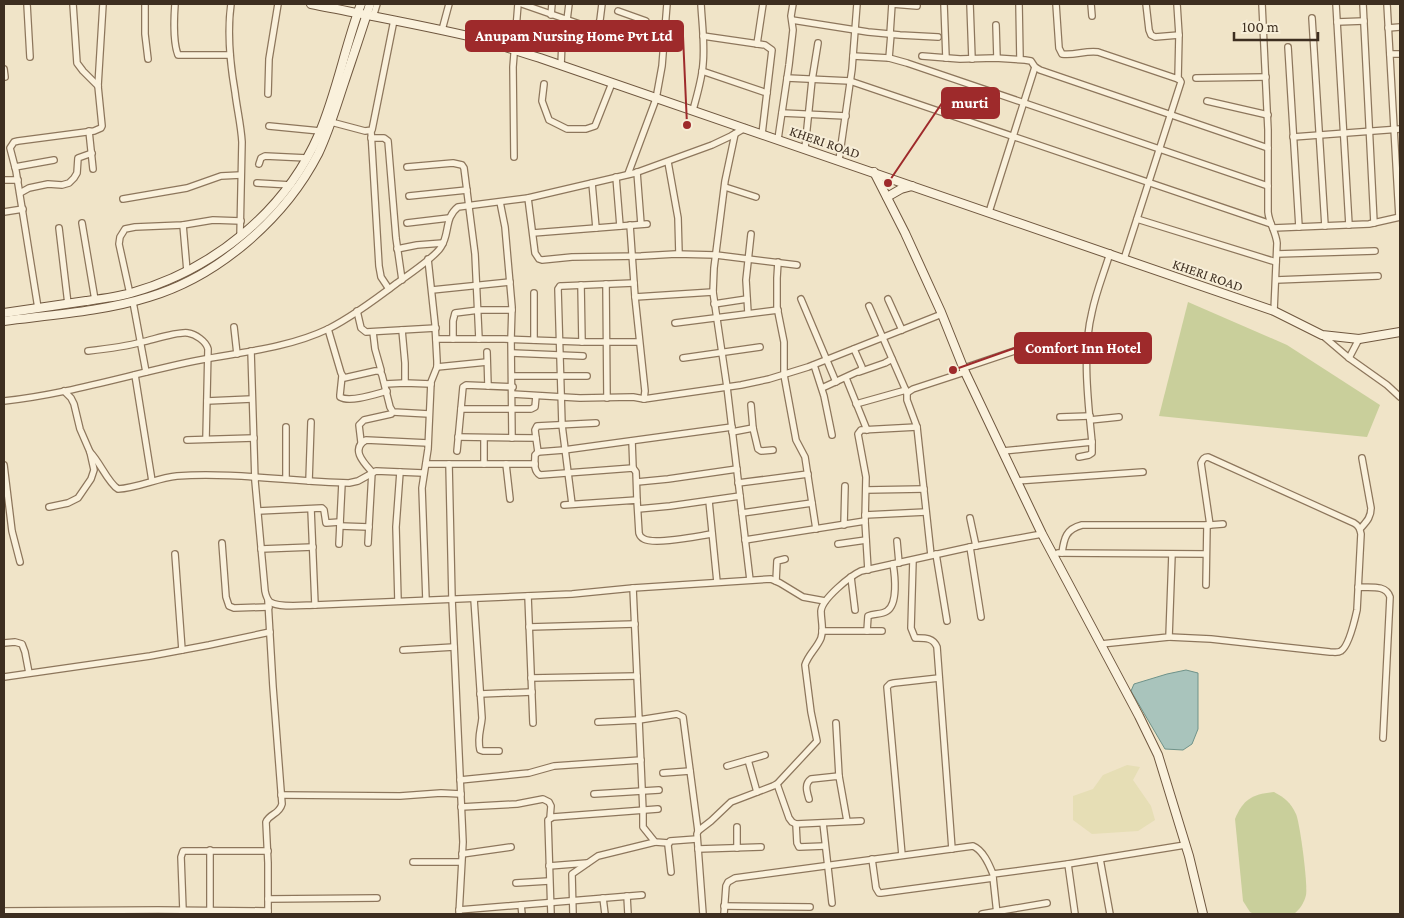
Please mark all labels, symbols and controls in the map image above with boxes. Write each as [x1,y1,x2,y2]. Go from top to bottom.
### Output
scale bar [1234,10,1318,42]
text: 100 m [1242,19,1279,35]
callout: Anupam Nursing Home Pvt Ltd [466,21,683,51]
text: Anupam Nursing Home Pvt Ltd [474,28,673,44]
callout: murti [942,88,999,118]
text: murti [952,95,989,111]
street label: KHERI ROAD [788,122,862,162]
street label: KHERI ROAD [1171,255,1245,295]
callout: Comfort Inn Hotel [1015,333,1151,363]
text: Comfort Inn Hotel [1025,340,1142,356]

